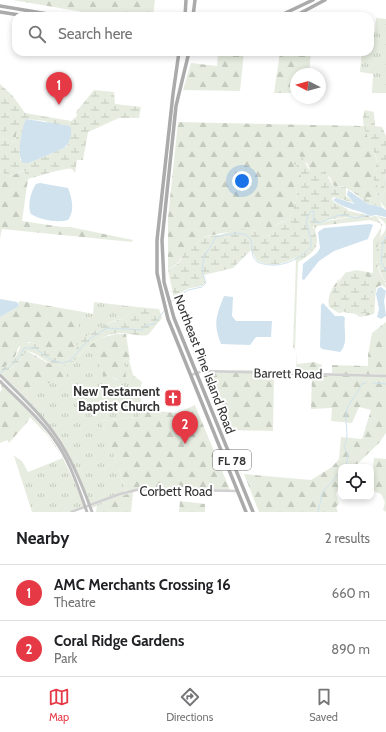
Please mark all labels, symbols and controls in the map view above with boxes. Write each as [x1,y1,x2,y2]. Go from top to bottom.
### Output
search box [12,12,374,56]
icon: search [26,23,48,45]
text: Search here [58,25,133,43]
north arrow [290,68,326,104]
pin: 1 [46,72,72,105]
your location [232,171,252,191]
street label: Northeast Pine Island Road [171,292,239,436]
street label: Barrett Road [254,364,322,382]
place label: New Testament Baptist Church [73,383,161,414]
church icon: New Testament Baptist Church [163,388,183,408]
pin: 2 [172,411,198,444]
road number: FL 78 [213,450,251,470]
map controls [338,464,374,500]
button: locate [338,464,374,500]
street label: Corbett Road [140,483,212,499]
text: Nearby [16,528,69,548]
text: 2 results [325,530,370,546]
text: AMC Merchants Crossing 16 [54,576,231,594]
text: 1 [27,585,31,601]
text: 660 m [332,585,370,601]
text: Theatre [54,594,96,610]
text: Coral Ridge Gardens [54,632,184,650]
text: 2 [26,641,32,657]
text: 890 m [331,641,370,657]
text: Park [54,650,77,666]
tab: Map [48,686,70,724]
tab: Directions [166,686,213,724]
tab: Saved [309,686,338,724]

